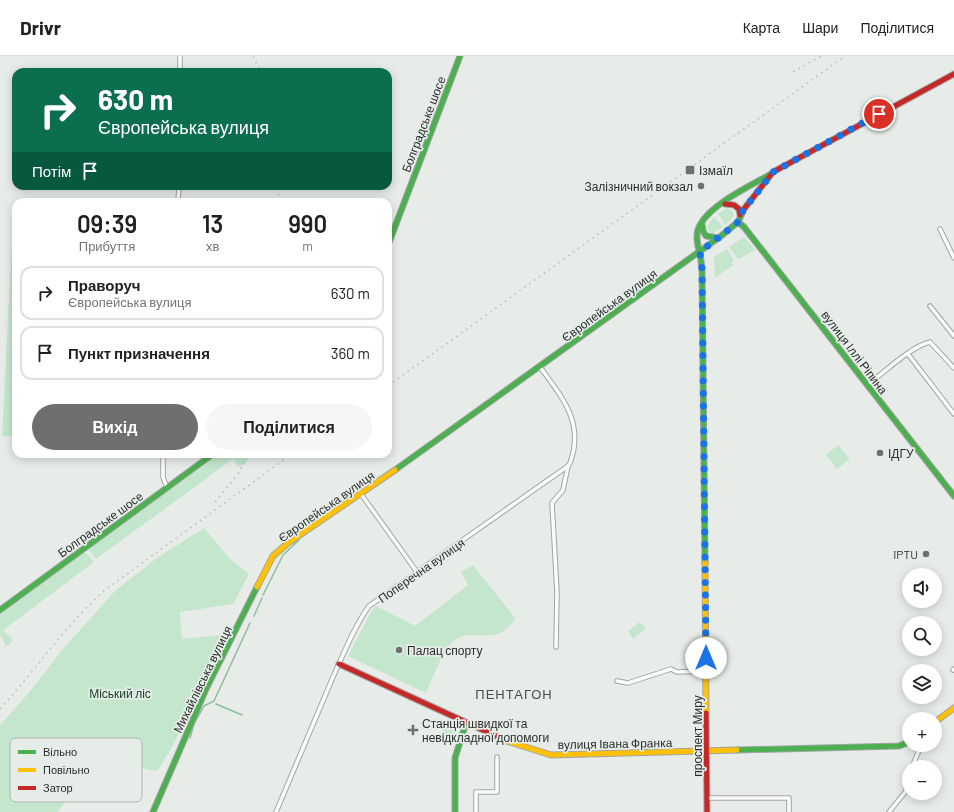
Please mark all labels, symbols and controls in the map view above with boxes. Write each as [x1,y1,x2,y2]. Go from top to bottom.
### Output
text: Drivr [20,16,61,39]
text: Карта [743,19,780,36]
text: Шари [802,19,838,36]
text: Поділитися [860,19,934,36]
street label: Болградське шосе [398,74,449,174]
text: 630 m [98,82,173,116]
icon: right [32,84,84,136]
pin [862,97,896,131]
icon: arrive [868,103,890,125]
text: Європейська вулиця [98,116,269,138]
icon: arrive [79,160,101,182]
text: Потім [32,162,71,180]
place label: Ізмаїл [699,163,733,177]
marker: Ізмаїл [684,164,696,176]
place label: Залізничний вокзал [584,179,693,193]
marker: Залізничний вокзал [696,181,706,191]
text: 09:39 [77,209,137,238]
text: 13 [202,209,223,238]
text: 990 [288,209,327,238]
text: Прибуття [79,238,135,254]
text: хв [206,238,219,254]
text: m [302,238,313,254]
street label: Європейська вулиця [559,266,660,345]
text: Праворуч [68,276,141,294]
icon: right [34,282,56,304]
text: 630 m [331,284,370,302]
text: Європейська вулиця [68,294,192,310]
street label: вулиця Іллі Ріпина [818,307,891,397]
icon: arrive [34,342,56,364]
text: Пункт призначення [68,344,210,362]
text: 360 m [331,344,370,362]
button: Вихід [32,404,198,450]
button: Поділитися [206,404,372,450]
place label: ІДГУ [888,446,914,461]
marker: ІДГУ [875,448,885,458]
street label: Європейська вулиця [275,468,377,545]
street label: Болградське шосе [55,488,146,560]
street label: Поперечна вулиця [375,535,467,606]
place label: IPTU [893,547,918,561]
marker: IPTU [921,549,931,559]
map controls [902,568,942,800]
button: sound [902,568,942,608]
button: search [902,616,942,656]
street label: Михайлівська вулиця [170,623,235,735]
position arrow [685,637,727,679]
place label: Палац спорту [407,643,482,658]
marker: Палац спорту [394,645,404,655]
button: layers [902,664,942,704]
park label: Міський ліс [89,686,151,700]
district label: ПЕНТАГОН [475,686,553,702]
street label: проспект Миру [690,695,705,777]
button: + [902,712,942,752]
place label: Станція швидкої та невідкладної допомоги [422,716,549,745]
marker: Станція швидкої та невідкладної допомоги [407,724,419,736]
street label: вулиця Івана Франка [558,735,673,752]
legend [10,738,142,802]
text: Вільно [43,745,77,758]
button: − [902,760,942,800]
text: Повільно [43,763,90,776]
text: Затор [43,781,73,794]

